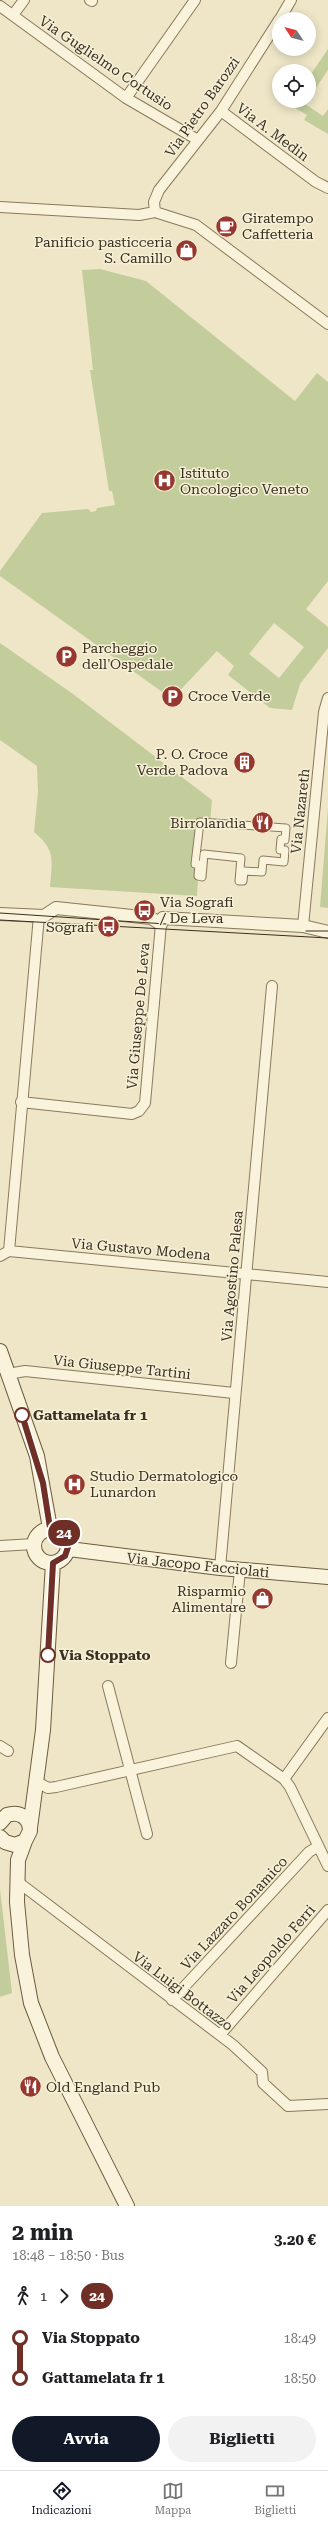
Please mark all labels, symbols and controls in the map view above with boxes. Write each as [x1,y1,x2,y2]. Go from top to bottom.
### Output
street label: Via Guglielmo Cortusio [36,12,176,114]
north arrow [272,12,316,56]
map controls [272,12,316,108]
street label: Via Pietro Barozzi [162,54,243,160]
button: locate [272,64,316,108]
street label: Via A. Medin [234,100,312,164]
place label: Giratempo Caffetteria [242,210,314,242]
cafe icon: Giratempo Caffetteria [214,213,240,239]
place label: Panificio pasticceria S. Camillo [34,234,172,266]
shop icon: Panificio pasticceria S. Camillo [174,237,200,263]
place label: Istituto Oncologico Veneto [180,465,309,497]
hospital icon: Istituto Oncologico Veneto [151,468,177,494]
place label: Parcheggio dell'Ospedale [82,640,174,672]
parking icon: Parcheggio dell'Ospedale [53,643,79,669]
parking icon: Croce Verde [159,683,185,709]
place label: Croce Verde [188,688,271,704]
place label: P. O. Croce Verde Padova [137,746,228,778]
building icon: P. O. Croce Verde Padova [231,749,257,775]
street label: Via Nazareth [288,768,312,854]
restaurant icon: Birrolandia [249,810,275,836]
place label: Birrolandia [170,815,246,831]
place label: Via Sografi / De Leva [159,894,234,926]
bus stop icon: Via Sografi / De Leva [131,897,157,923]
bus stop icon: Sografi [96,914,122,940]
place label: Sografi [46,919,95,935]
street label: Via Giuseppe De Leva [124,942,152,1090]
street label: Via Agostino Palesa [218,1209,246,1342]
street label: Via Gustavo Modena [71,1235,212,1263]
street label: Via Giuseppe Tartini [52,1352,192,1382]
marker: Gattamelata fr 1 [14,1407,30,1423]
place label: Gattamelata fr 1 [33,1407,148,1423]
place label: Studio Dermatologico Lunardon [90,1468,238,1500]
hospital icon: Studio Dermatologico Lunardon [62,1471,88,1497]
line badge: 24 [46,1520,82,1546]
text: 24 [56,1525,72,1541]
street label: Via Jacopo Facciolati [126,1550,271,1581]
place label: Risparmio Alimentare [172,1583,246,1615]
shop icon: Risparmio Alimentare [249,1586,275,1612]
marker: Via Stoppato [40,1647,56,1663]
place label: Via Stoppato [59,1647,150,1663]
street label: Via Lazzaro Bonamico [177,1853,291,1973]
street label: Via Leopoldo Ferri [224,1901,318,2006]
street label: Via Luigi Bottazzo [130,1948,236,2034]
restaurant icon: Old England Pub [17,2074,43,2100]
place label: Old England Pub [46,2079,160,2095]
text: 2 min [12,2220,73,2245]
text: 3.20 € [274,2231,316,2249]
text: 18:48 – 18:50 · Bus [12,2248,124,2263]
icon: walk [12,2285,34,2307]
icon: forward [53,2285,75,2307]
text: 24 [89,2288,105,2304]
text: 1 [40,2289,47,2304]
text: Via Stoppato [42,2329,140,2347]
text: 18:49 [284,2331,316,2346]
text: Gattamelata fr 1 [42,2369,165,2387]
text: 18:50 [284,2371,316,2386]
button: Avvia [12,2416,160,2462]
button: Biglietti [168,2416,316,2462]
tab: Indicazioni [32,2480,92,2517]
tab: Mappa [155,2480,191,2517]
tab: Biglietti [254,2480,296,2517]

